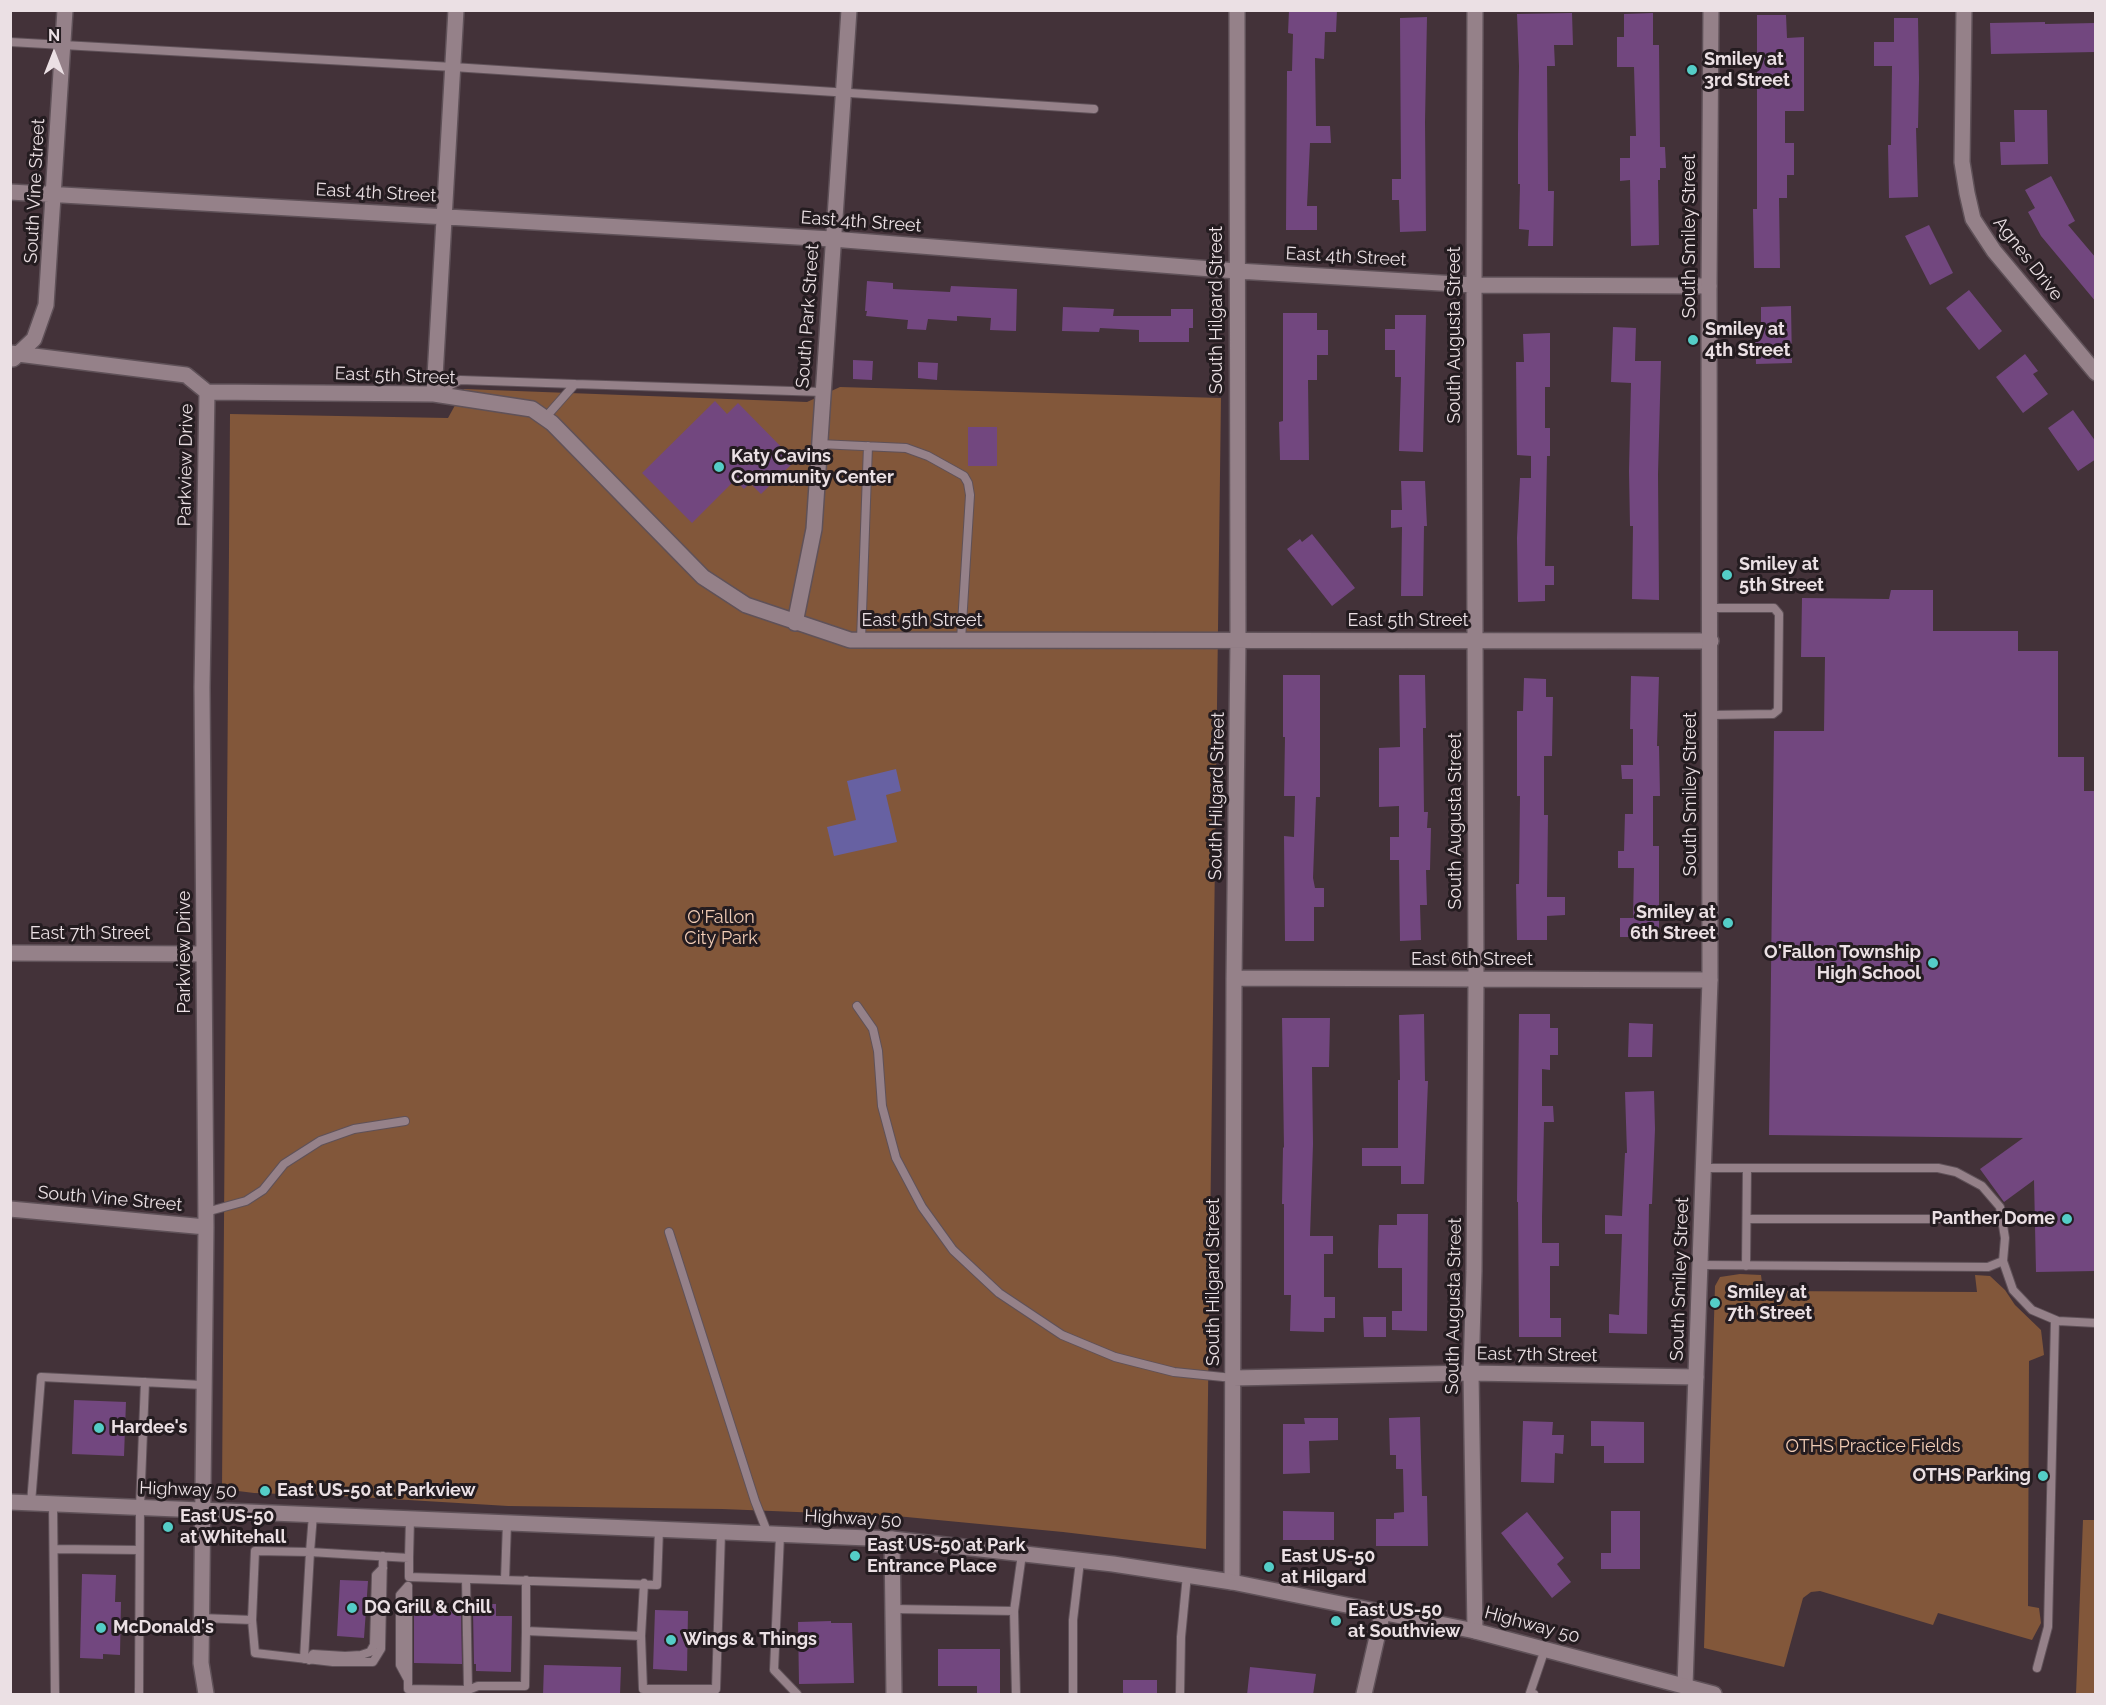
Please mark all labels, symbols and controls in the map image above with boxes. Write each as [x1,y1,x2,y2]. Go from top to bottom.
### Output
north arrow [24,24,84,84]
text: N [48,26,60,45]
place label: Smiley at 3rd Street [1704,49,1790,92]
marker: Smiley at 3rd Street [1685,63,1699,77]
street label: South Vine Street [20,118,50,264]
street label: South Smiley Street [1679,154,1701,318]
street label: East 4th Street [315,179,437,207]
street label: East 4th Street [800,207,922,237]
street label: Agnes Drive [1989,213,2067,305]
street label: South Hilgard Street [1206,226,1228,394]
street label: South Park Street [792,243,824,389]
street label: East 4th Street [1285,243,1407,271]
street label: South Augusta Street [1444,247,1466,423]
place label: Smiley at 4th Street [1705,319,1790,362]
marker: Smiley at 4th Street [1686,333,1700,347]
street label: East 5th Street [334,363,456,389]
street label: Parkview Drive [174,403,198,527]
place label: Katy Cavins Community Center [731,446,894,488]
marker: Katy Cavins Community Center [712,460,726,474]
place label: Smiley at 5th Street [1739,554,1824,596]
marker: Smiley at 5th Street [1720,568,1734,582]
street label: East 5th Street [862,610,982,632]
street label: East 5th Street [1348,610,1468,632]
street label: South Hilgard Street [1205,712,1229,880]
street label: South Smiley Street [1680,712,1702,876]
street label: South Augusta Street [1445,733,1467,909]
street label: Parkview Drive [174,891,196,1013]
place label: Smiley at 6th Street [1630,902,1716,944]
park label: O'Fallon City Park [684,907,758,950]
marker: Smiley at 6th Street [1721,916,1735,930]
street label: East 7th Street [30,923,150,945]
place label: O'Fallon Township High School [1764,942,1921,984]
street label: East 6th Street [1411,949,1533,971]
marker: O'Fallon Township High School [1926,956,1940,970]
street label: South Vine Street [37,1182,183,1216]
street label: South Smiley Street [1666,1197,1694,1361]
street label: South Hilgard Street [1203,1198,1225,1366]
place label: Panther Dome [1932,1208,2055,1230]
marker: Panther Dome [2060,1212,2074,1226]
street label: South Augusta Street [1442,1217,1466,1395]
place label: Smiley at 7th Street [1727,1282,1812,1324]
marker: Smiley at 7th Street [1708,1296,1722,1310]
street label: East 7th Street [1476,1343,1598,1367]
place label: Hardee's [111,1417,187,1439]
marker: Hardee's [92,1421,106,1435]
park label: OTHS Practice Fields [1786,1436,1960,1458]
place label: OTHS Parking [1912,1465,2031,1487]
marker: OTHS Parking [2036,1469,2050,1483]
street label: Highway 50 [139,1478,237,1502]
place label: East US-50 at Parkview [277,1480,476,1502]
marker: East US-50 at Parkview [258,1484,272,1498]
place label: East US-50 at Whitehall [180,1506,286,1549]
street label: Highway 50 [804,1506,902,1532]
marker: East US-50 at Whitehall [161,1520,175,1534]
place label: East US-50 at Park Entrance Place [867,1535,1026,1578]
place label: East US-50 at Hilgard [1281,1546,1375,1588]
marker: East US-50 at Park Entrance Place [848,1549,862,1563]
marker: East US-50 at Hilgard [1262,1560,1276,1574]
place label: DQ Grill & Chill [364,1597,491,1619]
place label: East US-50 at Southview [1348,1600,1460,1642]
marker: DQ Grill & Chill [345,1601,359,1615]
street label: Highway 50 [1482,1602,1582,1648]
marker: East US-50 at Southview [1329,1614,1343,1628]
place label: McDonald's [113,1617,214,1639]
marker: McDonald's [94,1621,108,1635]
place label: Wings & Things [683,1629,817,1651]
marker: Wings & Things [664,1633,678,1647]

